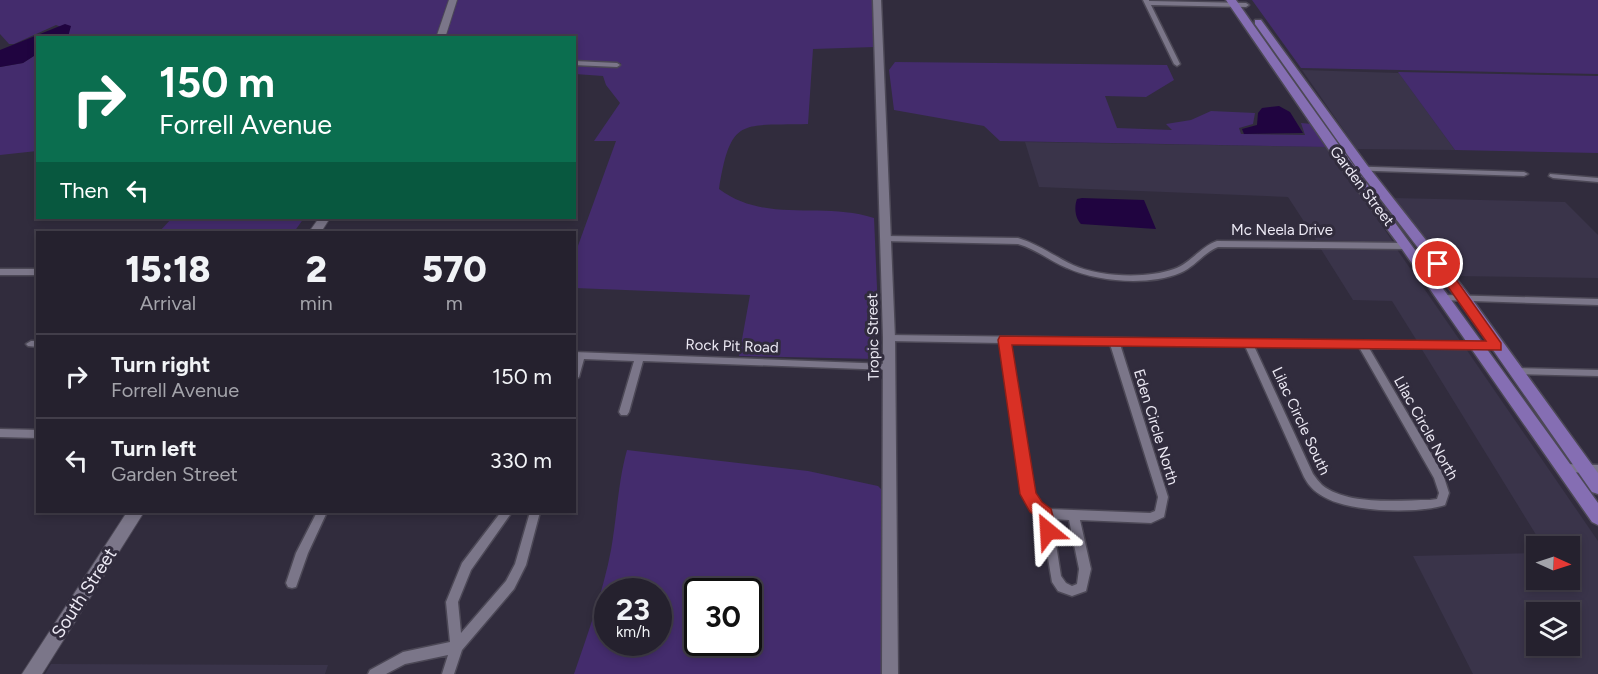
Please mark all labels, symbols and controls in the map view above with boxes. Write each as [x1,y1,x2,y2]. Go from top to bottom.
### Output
text: 150 m [159,57,275,108]
icon: right [60,60,138,138]
text: Forrell Avenue [159,108,332,141]
street label: Garden Street [1326,143,1398,230]
icon: left [121,174,154,207]
text: Then [60,177,109,204]
street label: Mc Neela Drive [1231,221,1333,239]
pin [1412,238,1463,289]
icon: arrive [1421,247,1454,280]
text: 15:18 [125,248,211,291]
text: 2 [306,248,327,291]
text: 570 [422,248,487,291]
text: Arrival [140,291,196,315]
text: min [300,291,333,315]
text: m [446,291,463,315]
street label: Tropic Street [863,293,883,381]
street label: Rock Pit Road [685,335,779,357]
text: Turn right [111,351,210,378]
icon: right [60,360,93,393]
text: 150 m [492,363,552,390]
street label: Lilac Circle South [1268,364,1334,478]
street label: Eden Circle North [1130,367,1182,487]
street label: Lilac Circle North [1390,373,1462,483]
text: Forrell Avenue [111,378,239,402]
text: Turn left [111,435,197,462]
icon: left [60,444,93,477]
text: 330 m [490,447,552,474]
text: Garden Street [111,462,238,486]
position arrow [1016,499,1080,563]
north arrow [1526,536,1580,590]
map controls [1526,536,1580,656]
street label: South Street [47,544,121,642]
speed limit sign: 30 [684,578,762,656]
text: 23 [616,591,650,628]
button: layers [1526,602,1580,656]
text: km/h [616,623,650,641]

